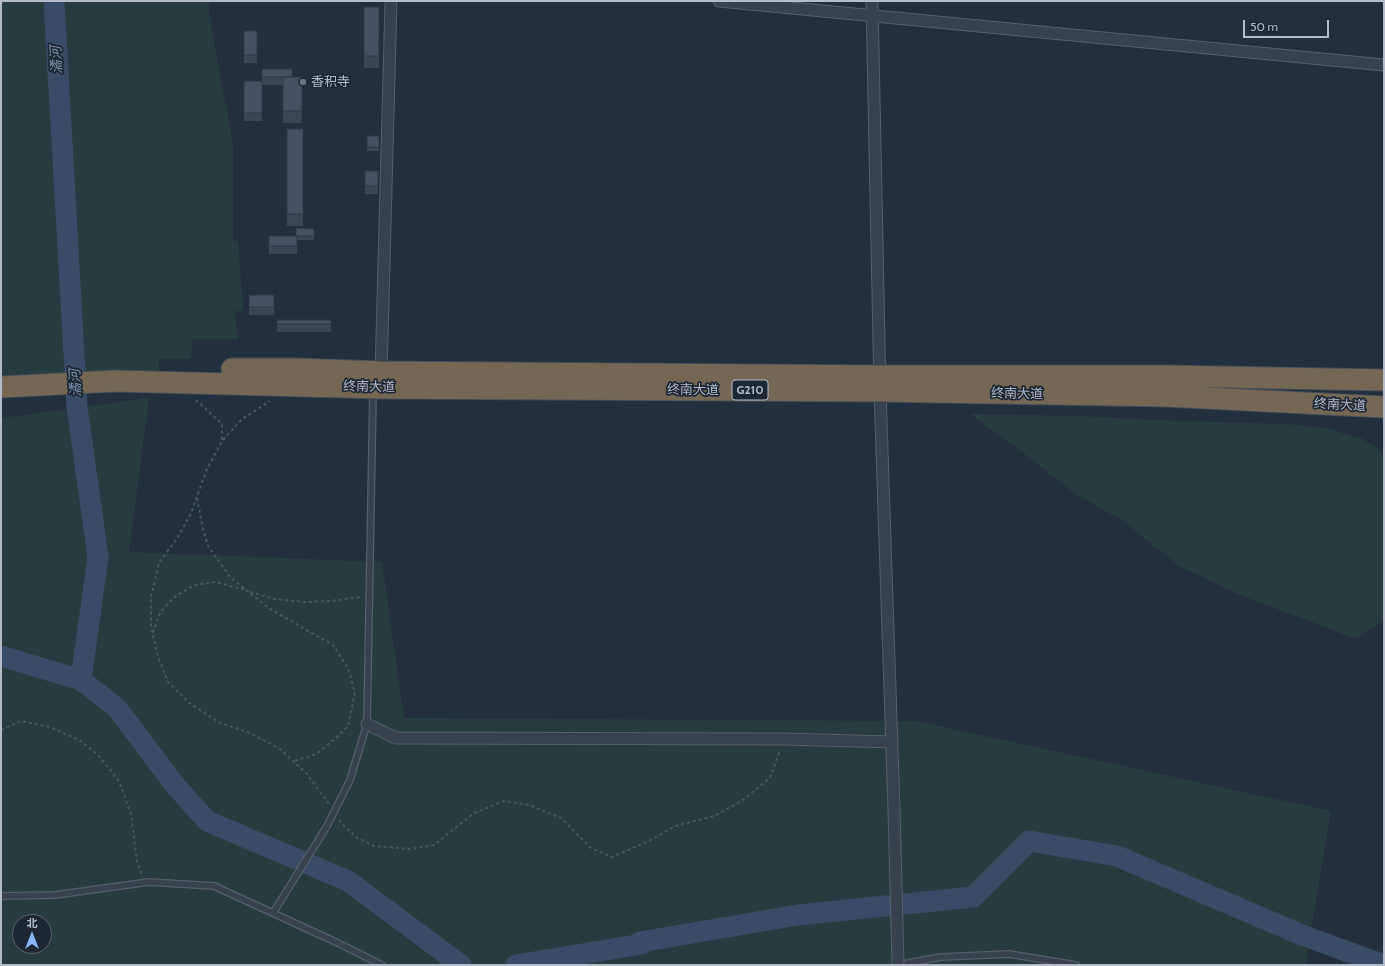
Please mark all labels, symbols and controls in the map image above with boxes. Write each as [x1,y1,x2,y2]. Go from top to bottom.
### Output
scale bar [1245,12,1331,38]
text: 50 m [1250,19,1278,34]
water label: 潏河 [48,46,66,74]
place label: 香积寺 [311,74,350,90]
marker: 香积寺 [298,77,308,87]
water label: 潏河 [67,369,85,397]
street label: 终南大道 [343,379,395,395]
road number: G210 [732,380,768,400]
street label: 终南大道 [667,382,719,398]
street label: 终南大道 [991,386,1043,402]
street label: 终南大道 [1314,396,1366,414]
north arrow [12,914,52,954]
text: 北 [27,916,38,930]

